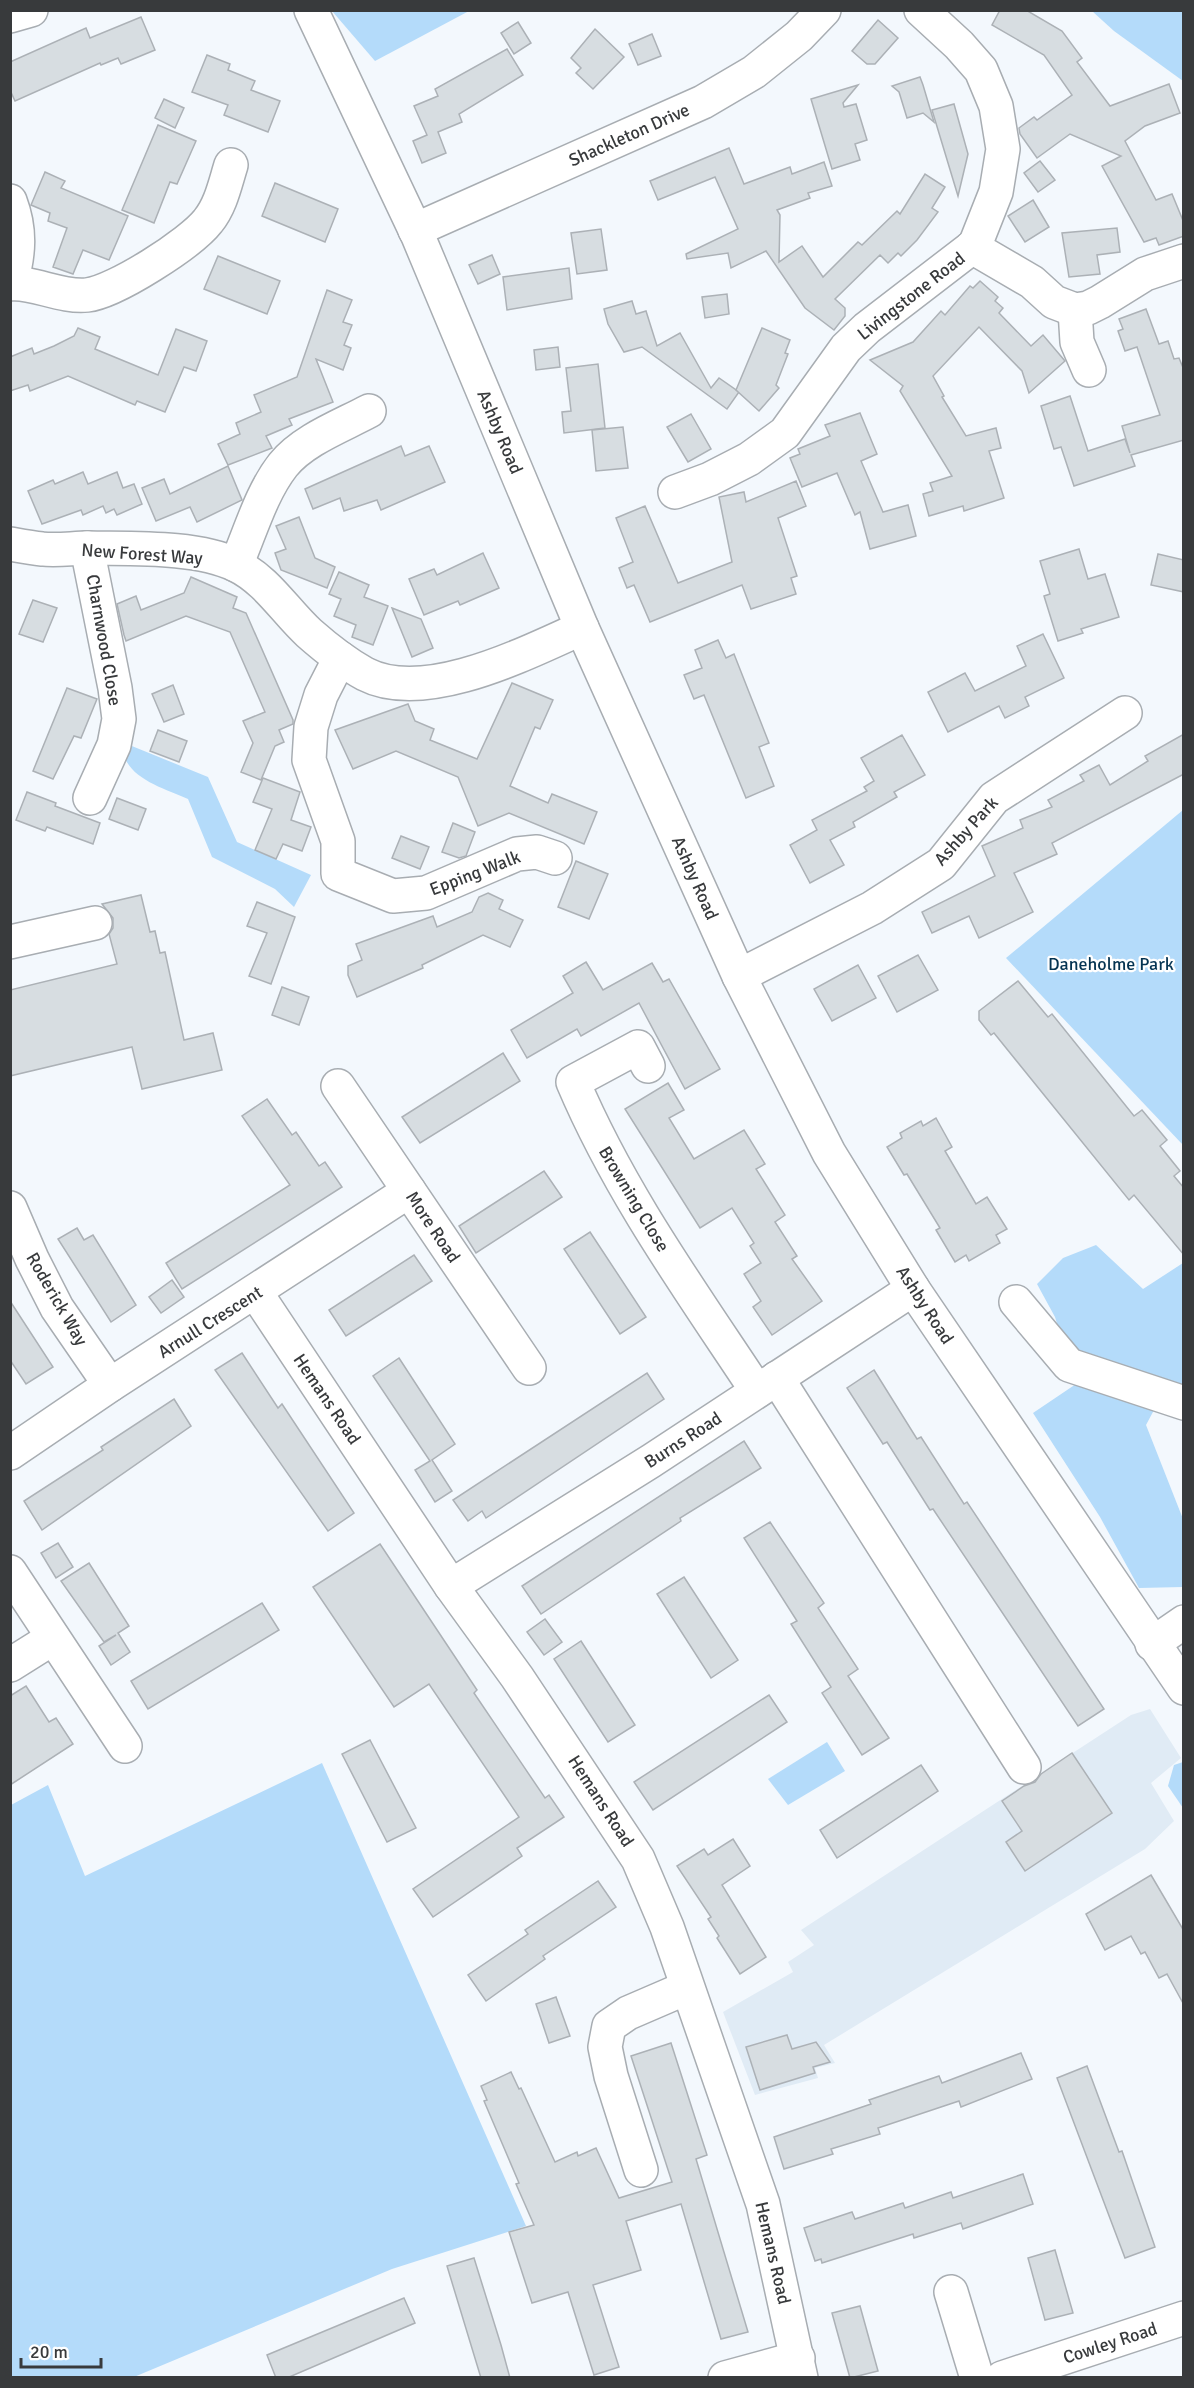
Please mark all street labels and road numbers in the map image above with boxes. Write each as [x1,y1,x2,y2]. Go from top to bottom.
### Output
street label: Shackleton Drive [565,99,693,171]
street label: Livingstone Road [853,247,969,345]
street label: Ashby Road [472,387,528,477]
street label: New Forest Way [81,539,204,569]
street label: Charnwood Close [82,573,126,707]
street label: Ashby Park [929,792,1003,870]
street label: Ashby Road [667,833,723,923]
street label: Epping Walk [426,846,524,900]
street label: Browning Close [594,1142,674,1256]
street label: More Road [401,1187,465,1267]
street label: Roderick Way [22,1249,93,1350]
street label: Ashby Road [892,1262,958,1348]
street label: Arnull Crescent [154,1281,266,1363]
street label: Hemans Road [289,1349,365,1449]
street label: Burns Road [640,1407,726,1473]
street label: Hemans Road [563,1751,639,1851]
street label: Hemans Road [750,2199,796,2307]
street label: Cowley Road [1060,2317,1160,2369]

